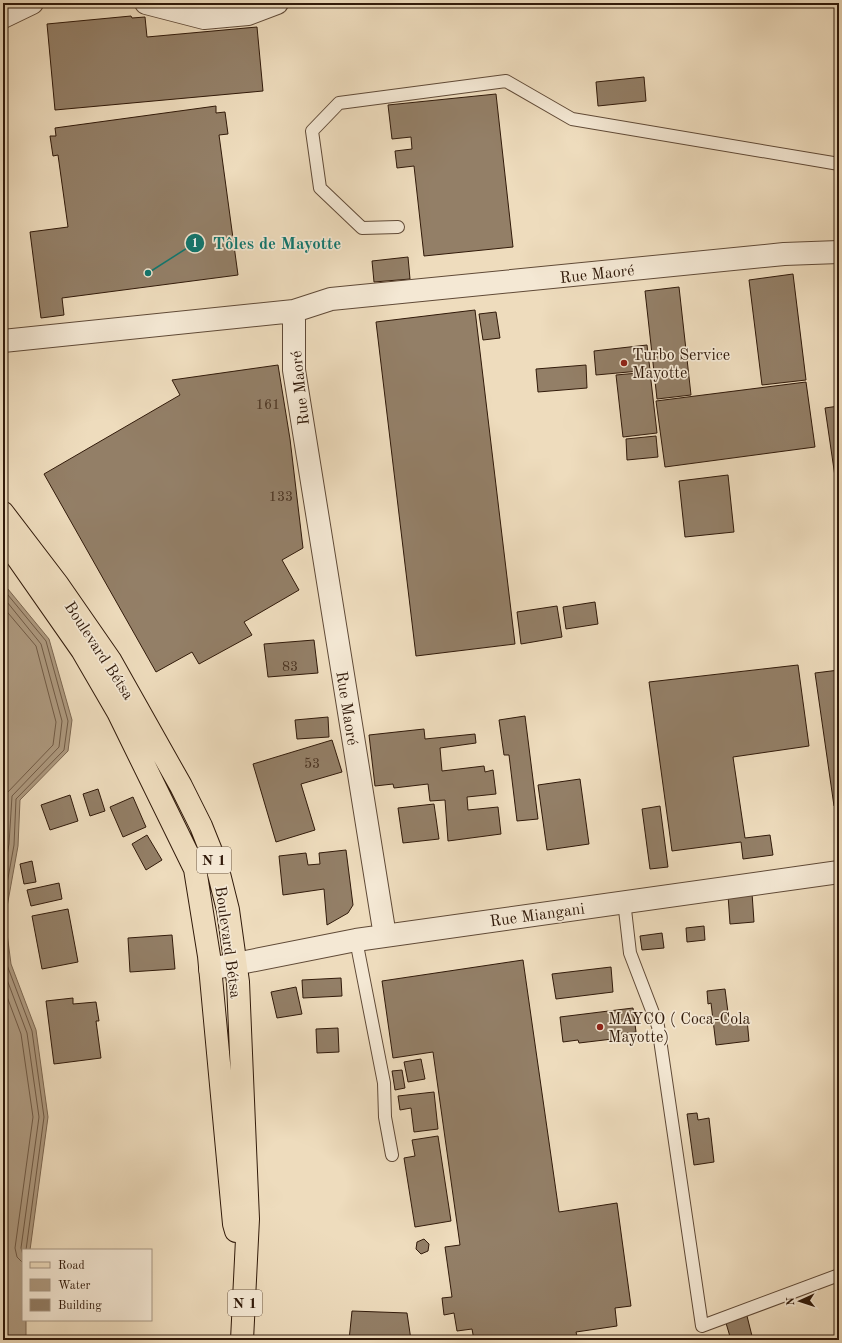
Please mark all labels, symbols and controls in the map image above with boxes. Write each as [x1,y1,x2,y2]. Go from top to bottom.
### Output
callout: Tôles de Mayotte [185,229,349,258]
text: Tôles de Mayotte [213,236,341,253]
text: 1 [192,238,198,250]
street label: Rue Maoré [559,263,635,287]
place label: Turbo Service Mayotte [632,348,730,382]
street label: Rue Maoré [289,350,313,426]
marker: Turbo Service Mayotte [619,358,629,368]
house number: 161 [256,398,280,412]
house number: 133 [269,490,293,504]
street label: Boulevard Bétsa [61,599,136,703]
house number: 83 [282,660,298,674]
street label: Rue Maoré [332,670,360,747]
house number: 53 [304,757,320,771]
road number: N 1 [197,847,231,873]
street label: Boulevard Bétsa [211,885,243,1000]
street label: Rue Miangani [489,901,586,931]
place label: MAYCO ( Coca-Cola Mayotte) [608,1011,751,1046]
marker: MAYCO ( Coca-Cola Mayotte) [595,1022,605,1032]
legend [22,1249,152,1321]
text: Road [58,1260,85,1272]
text: Water [58,1280,91,1292]
north arrow [780,1281,820,1321]
road number: N 1 [228,1290,262,1316]
text: N [786,1296,797,1306]
text: Building [58,1300,102,1312]

